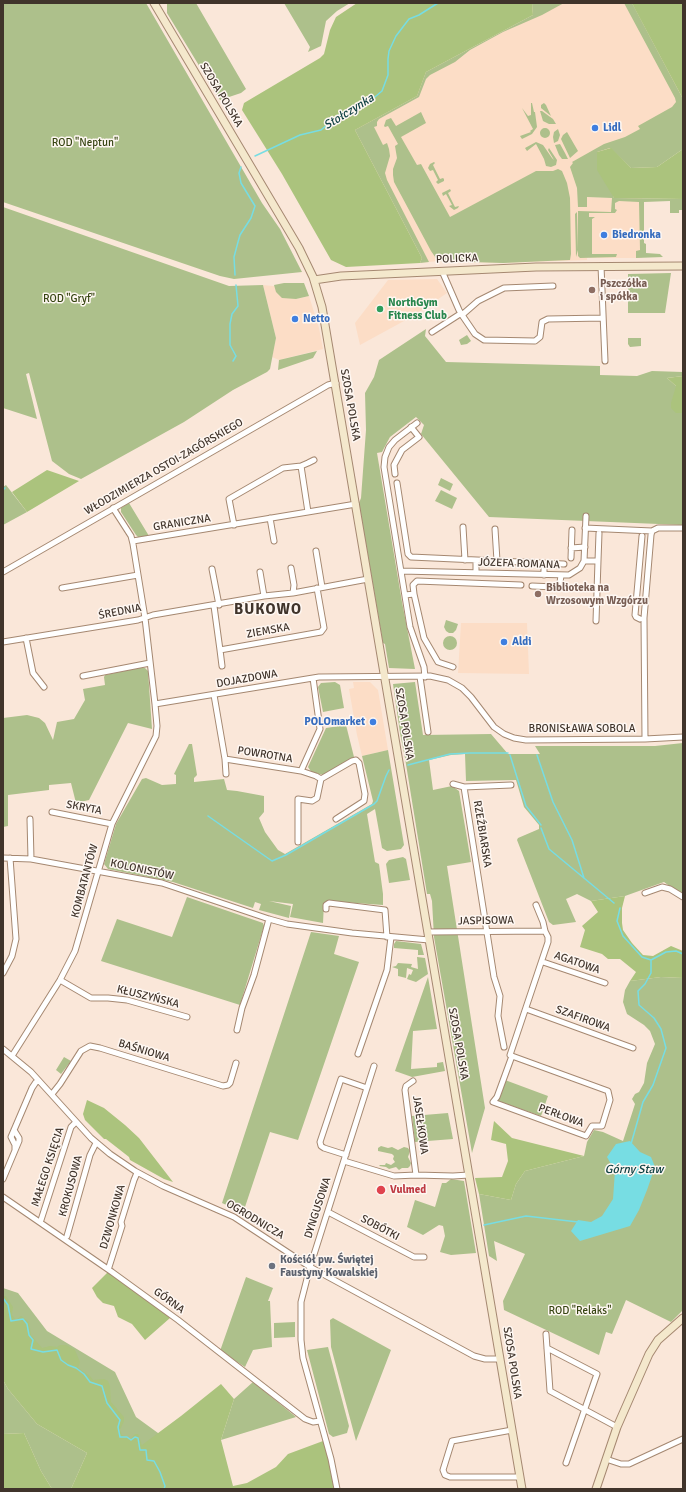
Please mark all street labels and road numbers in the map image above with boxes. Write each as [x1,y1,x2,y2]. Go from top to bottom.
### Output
street label: SZOSA POLSKA [197,60,245,130]
street label: POLICKA [436,252,478,266]
street label: SZOSA POLSKA [337,368,363,442]
street label: WŁODZIMIERZA OSTOI-ZAGÓRSKIEGO [82,416,246,518]
street label: GRANICZNA [152,512,212,534]
street label: JÓZEFA ROMANA [478,556,560,572]
street label: ŚREDNIA [97,601,143,623]
street label: ZIEMSKA [245,621,291,641]
street label: DOJAZDOWA [215,667,279,691]
street label: SZOSA POLSKA [392,687,416,761]
street label: BRONISŁAWA SOBOLA [529,722,635,736]
street label: POWROTNA [236,744,294,766]
street label: SKRYTA [65,798,103,818]
street label: RZEŹBIARSKA [470,799,494,869]
street label: KOMBATANTÓW [69,843,101,919]
street label: KOLONISTÓW [109,857,175,883]
street label: JASPISOWA [458,914,514,928]
street label: AGATOWA [552,949,602,977]
street label: KŁUSZYŃSKA [115,983,181,1011]
street label: SZAFIROWA [554,1003,612,1035]
street label: SZOSA POLSKA [445,1007,471,1081]
street label: BAŚNIOWA [117,1037,171,1065]
street label: JASEŁKOWA [409,1095,431,1155]
street label: PERŁOWA [536,1102,586,1130]
street label: MAŁEGO KSIĘCIA [29,1126,67,1208]
street label: KROKUSOWA [56,1154,86,1218]
street label: DYNGUSOWA [302,1176,334,1240]
street label: DZWONKOWA [97,1183,129,1251]
street label: OGRODNICZA [224,1198,286,1242]
street label: SOBÓTKI [358,1212,402,1244]
street label: GÓRNA [151,1285,187,1317]
street label: SZOSA POLSKA [500,1326,524,1400]

